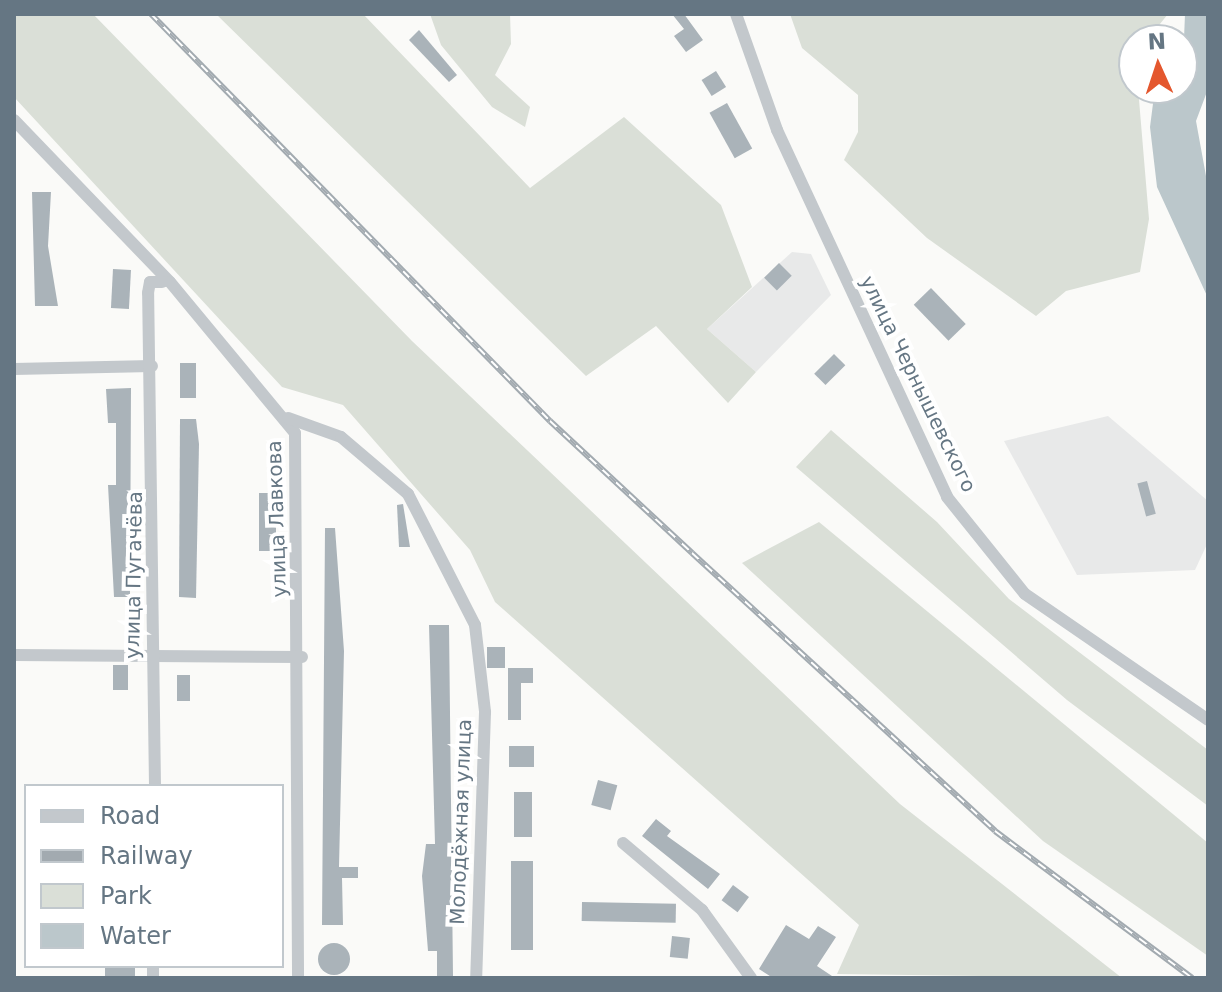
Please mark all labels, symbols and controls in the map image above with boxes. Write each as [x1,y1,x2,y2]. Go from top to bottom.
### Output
north arrow [1118,24,1198,104]
text: N [1147,29,1167,54]
street label: улица Чернышевского [855,272,981,496]
street label: улица Лавкова [262,440,292,598]
street label: улица Пугачёва [121,491,147,659]
street label: Молодёжная улица [445,719,477,925]
legend [24,784,284,968]
text: Road [100,802,160,830]
text: Railway [100,842,193,870]
text: Park [100,882,152,910]
text: Water [100,922,171,950]

